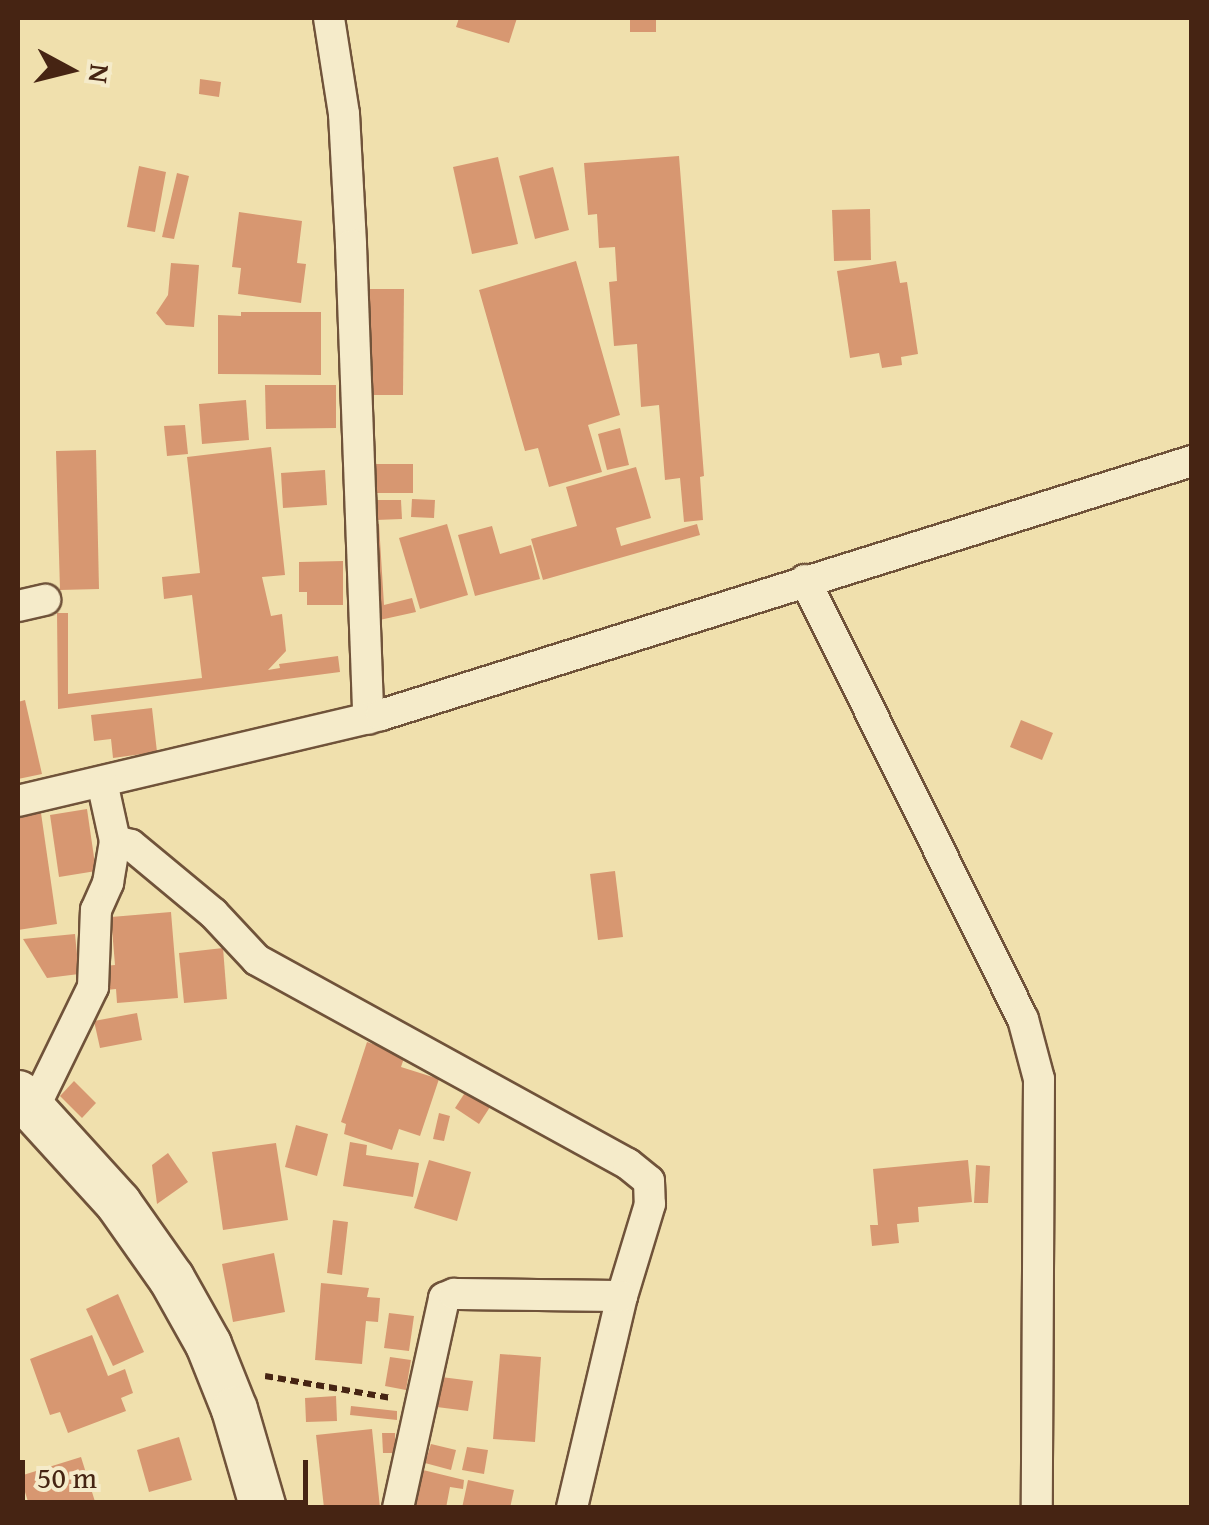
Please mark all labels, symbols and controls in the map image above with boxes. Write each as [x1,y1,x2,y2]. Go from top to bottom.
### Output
north arrow [20,20,120,120]
text: N [79,62,122,86]
scale bar [25,1440,312,1502]
text: 50 m [37,1455,97,1499]

